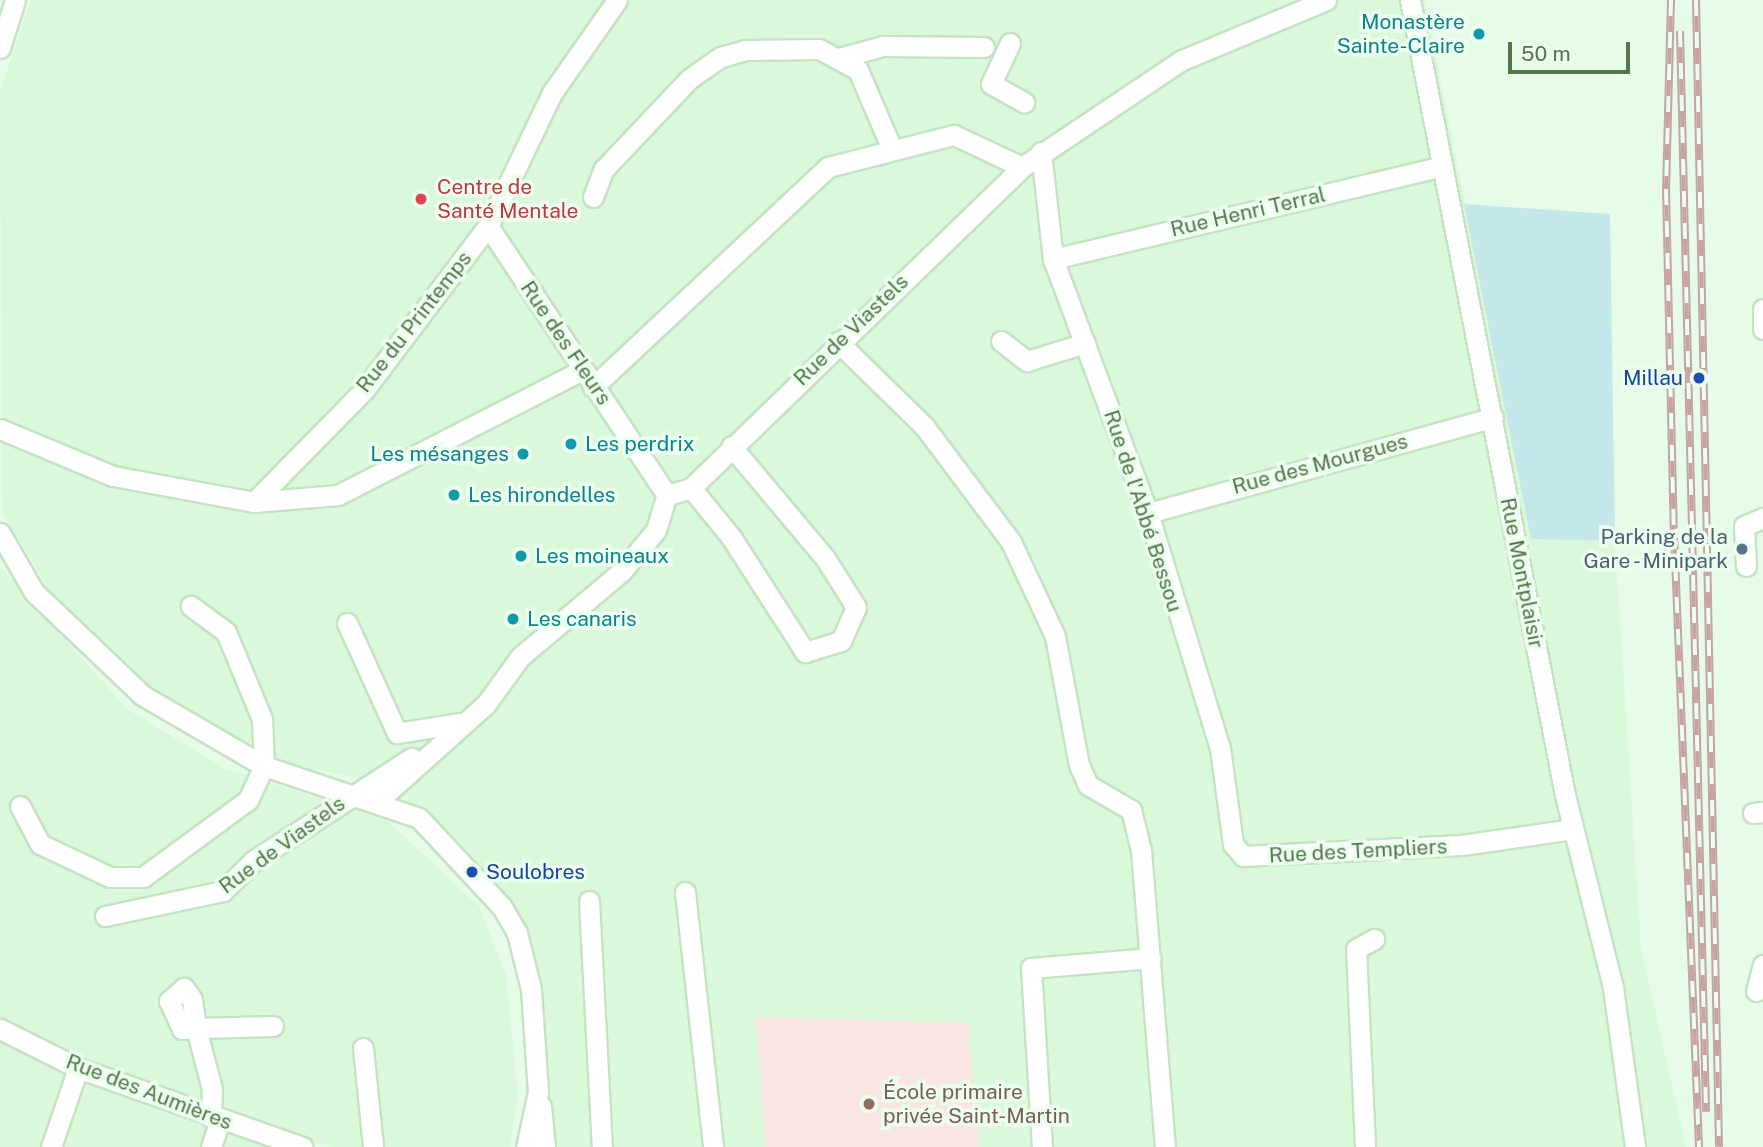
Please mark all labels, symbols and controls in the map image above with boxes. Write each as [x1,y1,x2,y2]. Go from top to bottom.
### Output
place label: Monastère Sainte-Claire [1337,9,1465,59]
marker: Monastère Sainte-Claire [1471,26,1487,42]
scale bar [1511,28,1634,72]
text: 50 m [1521,41,1571,66]
place label: Centre de Santé Mentale [437,174,579,224]
street label: Rue Henri Terral [1168,182,1328,242]
marker: Centre de Santé Mentale [411,189,431,209]
street label: Rue du Printemps [351,246,477,398]
street label: Rue de Viastels [788,269,914,391]
street label: Rue des Fleurs [515,276,617,410]
place label: Millau [1623,365,1683,391]
marker: Millau [1689,368,1709,388]
street label: Rue de l'Abbé Bessou [1098,406,1188,616]
street label: Rue des Mourgues [1229,428,1411,500]
place label: Les perdrix [585,431,695,457]
marker: Les perdrix [563,436,579,452]
place label: Les mésanges [370,441,509,467]
marker: Les mésanges [515,446,531,462]
place label: Les hirondelles [468,482,616,508]
marker: Les hirondelles [446,487,462,503]
street label: Rue Montplaisir [1495,495,1549,651]
place label: Parking de la Gare - Minipark [1578,524,1728,574]
marker: Parking de la Gare - Minipark [1734,541,1750,557]
place label: Les moineaux [535,543,669,569]
marker: Les moineaux [513,548,529,564]
place label: Les canaris [527,606,637,632]
marker: Les canaris [505,611,521,627]
street label: Rue de Viastels [214,791,350,899]
street label: Rue des Templiers [1268,834,1448,868]
place label: Soulobres [486,859,585,885]
marker: Soulobres [464,864,480,880]
street label: Rue des Aumières [62,1049,236,1135]
place label: École primaire privée Saint-Martin [883,1079,1070,1129]
marker: École primaire privée Saint-Martin [861,1096,877,1112]

